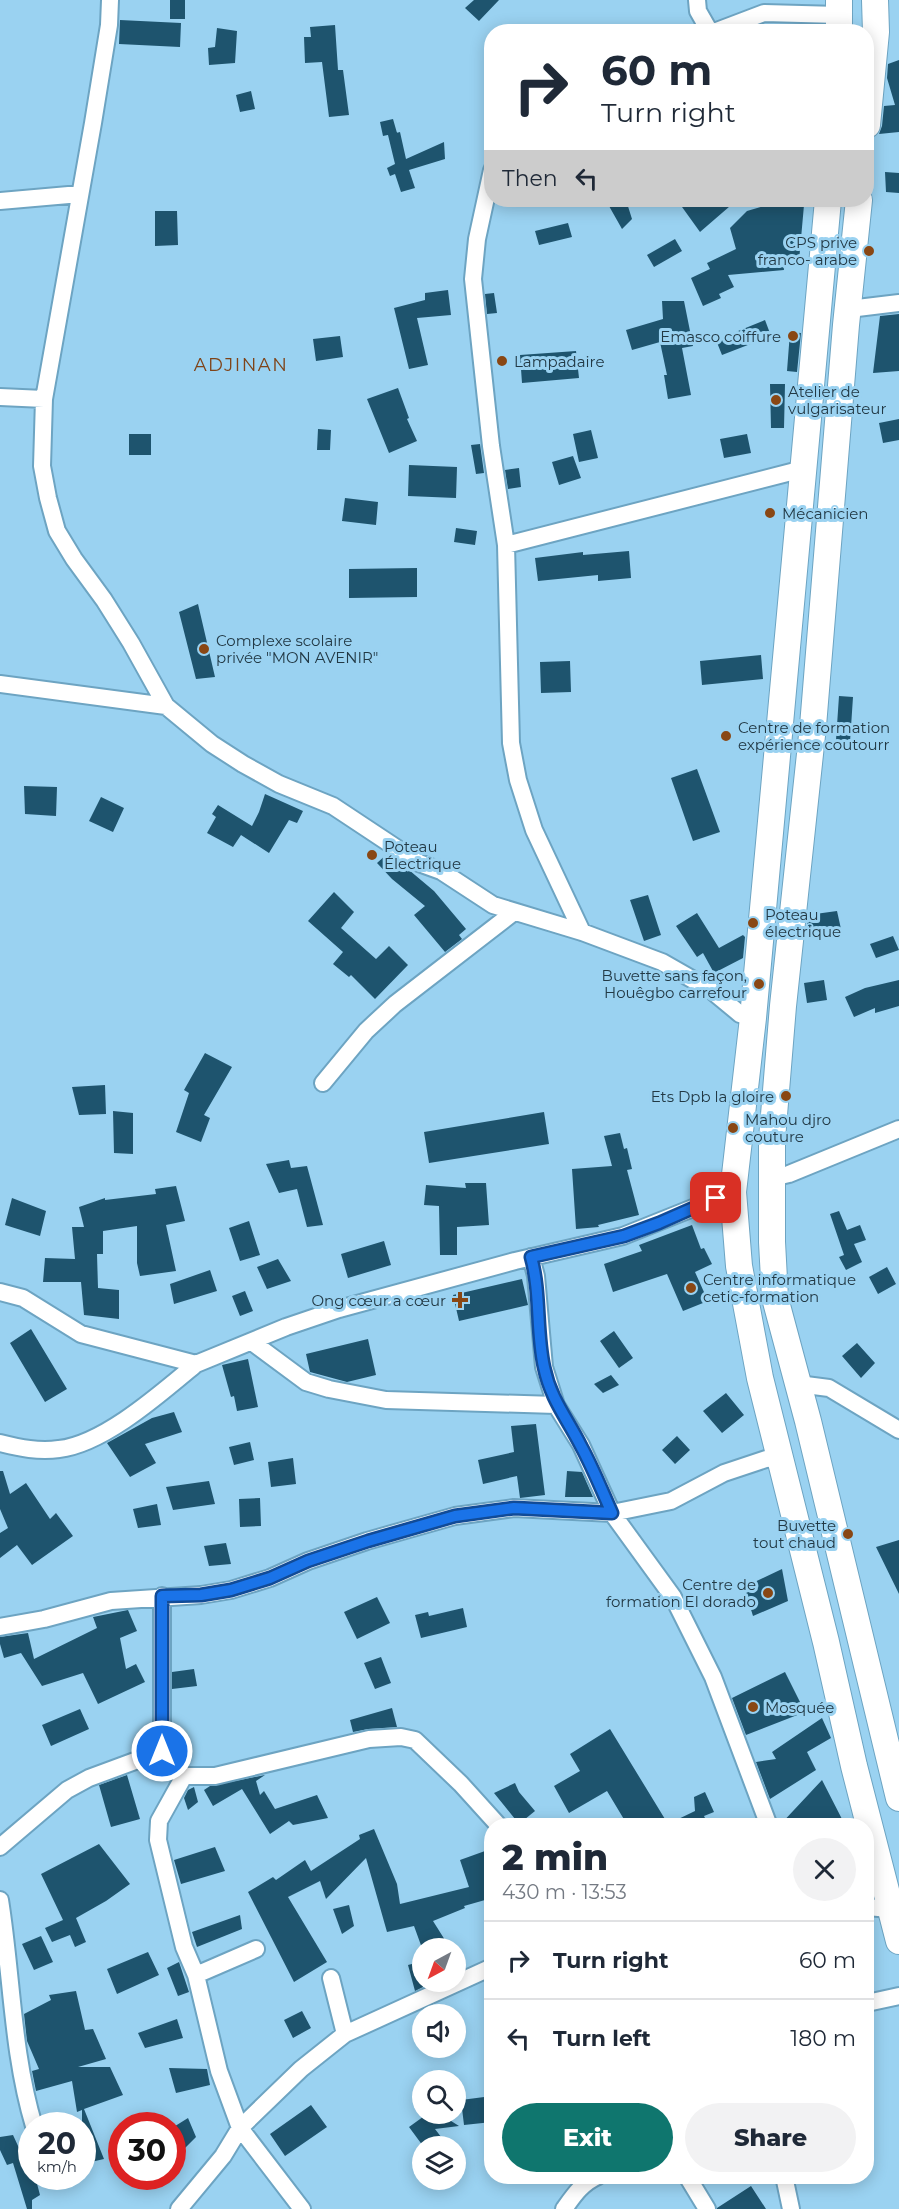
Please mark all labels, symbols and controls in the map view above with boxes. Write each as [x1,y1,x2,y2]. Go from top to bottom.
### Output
text: 60 m [601,44,712,96]
icon: right [502,48,580,126]
text: Turn right [601,96,736,129]
icon: left [570,162,603,195]
text: Then [502,165,558,192]
place label: CPS prive franco- arabe [758,233,857,269]
marker: CPS prive franco- arabe [862,244,876,258]
place label: Emasco coiffure [660,327,781,346]
marker: Emasco coiffure [786,329,800,343]
place label: Lampadaire [514,352,605,371]
district label: ADJINAN [194,354,288,376]
marker: Lampadaire [495,354,509,368]
place label: Atelier de vulgarisateur [788,382,886,418]
marker: Atelier de vulgarisateur [769,393,783,407]
place label: Mécanicien [782,504,868,523]
marker: Mécanicien [763,506,777,520]
place label: Complexe scolaire privée "MON AVENIR" [216,631,378,667]
marker: Complexe scolaire privée "MON AVENIR" [197,642,211,656]
place label: Centre de formation expérience coutourr [738,718,890,754]
marker: Centre de formation expérience coutourr [719,729,733,743]
place label: Poteau Électrique [384,837,461,873]
marker: Poteau Électrique [365,848,379,862]
place label: Poteau électrique [765,905,841,941]
marker: Poteau électrique [746,916,760,930]
place label: Buvette sans façon, Houêgbo carrefour [602,966,747,1002]
marker: Buvette sans façon, Houêgbo carrefour [752,977,766,991]
place label: Ets Dpb la gloire [651,1087,774,1106]
marker: Ets Dpb la gloire [779,1089,793,1103]
place label: Mahou djro couture [745,1110,831,1146]
marker: Mahou djro couture [726,1121,740,1135]
pin [690,1172,741,1223]
icon: arrive [699,1181,732,1214]
place label: Centre informatique cetic-formation [703,1270,856,1306]
marker: Centre informatique cetic-formation [684,1281,698,1295]
place label: Ong cœur a cœur [312,1291,446,1310]
marker: Ong cœur a cœur [451,1291,469,1309]
place label: Buvette tout chaud [753,1516,836,1552]
marker: Buvette tout chaud [841,1527,855,1541]
place label: Centre de formation El dorado [606,1575,756,1611]
marker: Centre de formation El dorado [761,1586,775,1600]
place label: Mosquée [765,1698,834,1717]
marker: Mosquée [746,1700,760,1714]
position arrow [130,1719,194,1783]
text: 2 min [502,1835,608,1879]
button: close [793,1838,856,1901]
text: 430 m · 13:53 [502,1880,627,1904]
north arrow [412,1938,466,1992]
map controls [412,1938,466,2190]
icon: right [502,1944,535,1977]
text: Turn right [553,1947,668,1974]
text: 60 m [799,1947,856,1974]
button: sound [412,2004,466,2058]
icon: left [502,2022,535,2055]
text: Turn left [553,2025,651,2052]
text: 180 m [790,2025,856,2052]
button: search [412,2070,466,2124]
button: Exit [502,2103,673,2172]
button: Share [685,2103,856,2172]
speed limit sign: 30 [108,2112,186,2190]
text: 20 [38,2125,76,2162]
button: layers [412,2136,466,2190]
text: km/h [37,2157,77,2176]

